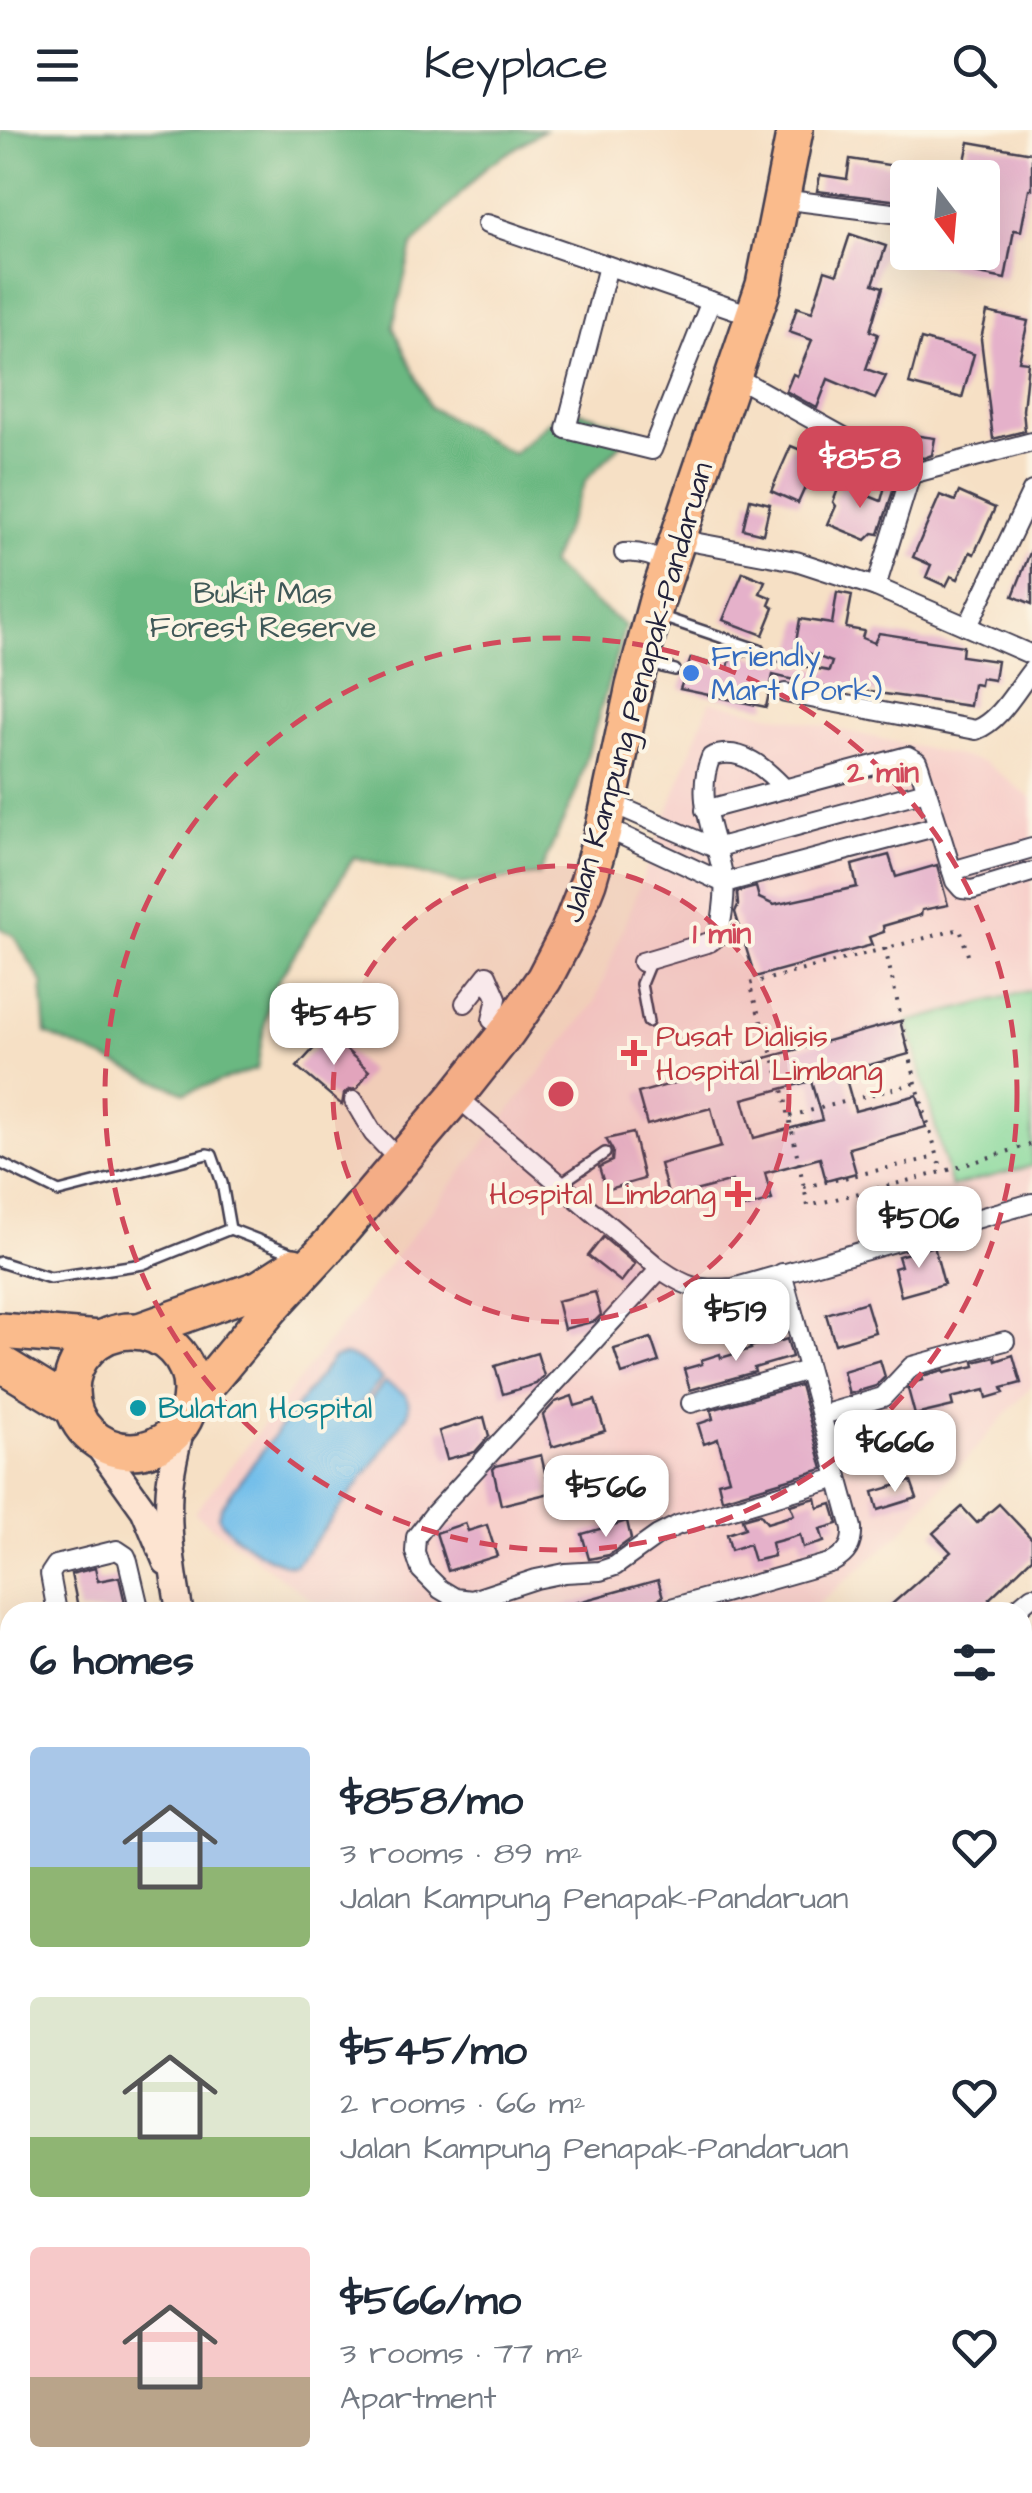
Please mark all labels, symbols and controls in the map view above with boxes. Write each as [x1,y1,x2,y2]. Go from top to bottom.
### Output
text: Keyplace [424,34,608,96]
icon: menu [30,38,85,93]
icon: search [947,38,1002,93]
north arrow [890,160,1000,270]
map controls [890,160,1000,270]
pin: $858 [801,426,919,511]
text: $858 [819,436,901,481]
street label: Jalan Kampung Penapak-Pandaruan [552,457,725,927]
park label: Bukit Mas Forest Reserve [150,573,376,649]
place label: Friendly Mart (Pork) [711,636,882,712]
marker: Friendly Mart (Pork) [680,662,702,684]
text: 2 min [846,752,919,794]
text: 1 min [693,913,751,955]
pin: $545 [275,983,393,1068]
text: $545 [292,993,376,1038]
place label: Pusat Dialisis Hospital Limbang [656,1016,883,1093]
marker: Pusat Dialisis Hospital Limbang [621,1040,647,1066]
centre of rings [543,1076,579,1112]
place label: Hospital Limbang [489,1174,716,1217]
marker: Hospital Limbang [725,1181,751,1207]
pin: $506 [860,1186,978,1271]
text: $506 [879,1196,959,1241]
pin: $519 [677,1279,795,1364]
text: $519 [705,1289,767,1334]
place label: Bulatan Hospital [158,1388,372,1430]
marker: Bulatan Hospital [127,1397,149,1419]
pin: $666 [836,1410,954,1495]
text: $666 [856,1420,934,1465]
pin: $566 [547,1455,665,1540]
text: $566 [566,1465,646,1510]
text: 6 homes [30,1633,194,1691]
icon: filters [947,1635,1002,1690]
text: $858/mo [340,1773,523,1831]
icon: home [110,1787,230,1907]
icon: heart [947,1820,1002,1875]
text: 3 rooms · 89 m² [340,1831,583,1876]
text: Jalan Kampung Penapak-Pandaruan [340,1876,849,1921]
text: $545/mo [340,2023,527,2081]
icon: home [110,2037,230,2157]
icon: heart [947,2070,1002,2125]
text: 2 rooms · 66 m² [340,2081,586,2126]
text: Jalan Kampung Penapak-Pandaruan [340,2126,849,2171]
text: $566/mo [340,2273,521,2331]
icon: home [110,2287,230,2407]
icon: heart [947,2320,1002,2375]
text: 3 rooms · 77 m² [340,2331,583,2376]
text: Apartment [340,2376,496,2421]

